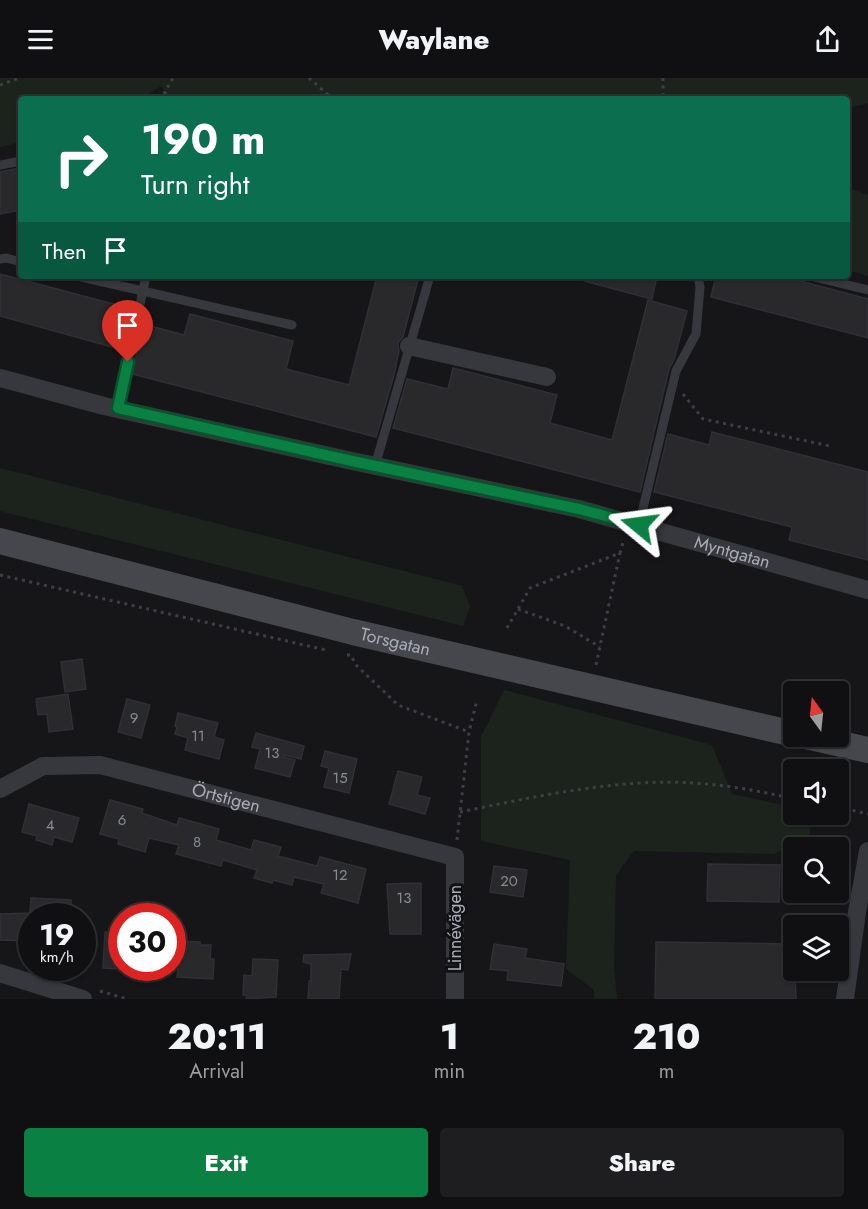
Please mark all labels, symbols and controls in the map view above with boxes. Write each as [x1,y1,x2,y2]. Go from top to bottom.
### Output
text: Waylane [379,20,489,59]
icon: menu [24,23,57,56]
icon: share [811,23,844,56]
text: 190 m [141,109,265,170]
icon: right [42,120,120,198]
text: Turn right [141,165,249,204]
icon: arrive [99,234,132,267]
text: Then [42,235,87,267]
pin [102,300,153,362]
icon: arrive [111,309,144,342]
position arrow [607,493,671,557]
street label: Myntgatan [691,529,773,575]
street label: Torsgatan [358,621,433,662]
north arrow [783,681,849,747]
map controls [783,681,849,981]
house number: 9 [130,707,138,729]
house number: 11 [191,725,205,747]
house number: 13 [265,742,279,764]
button: sound [783,759,849,825]
house number: 15 [332,767,348,789]
street label: Örtstigen [189,776,263,819]
house number: 6 [118,809,126,831]
house number: 4 [46,814,55,836]
house number: 8 [193,831,201,853]
button: search [783,837,849,903]
house number: 12 [332,864,348,886]
house number: 20 [500,870,518,892]
street label: Linnévägen [442,885,468,971]
house number: 13 [397,887,411,909]
speed limit sign: 30 [108,903,186,981]
text: 19 [39,913,75,956]
button: layers [783,915,849,981]
text: km/h [40,946,74,968]
text: 20:11 [167,1010,266,1062]
text: 1 [440,1010,459,1062]
text: 210 [632,1010,701,1062]
text: Arrival [189,1057,244,1086]
text: min [434,1057,465,1086]
text: m [659,1057,674,1086]
button: Exit [24,1128,428,1197]
button: Share [440,1128,844,1197]

